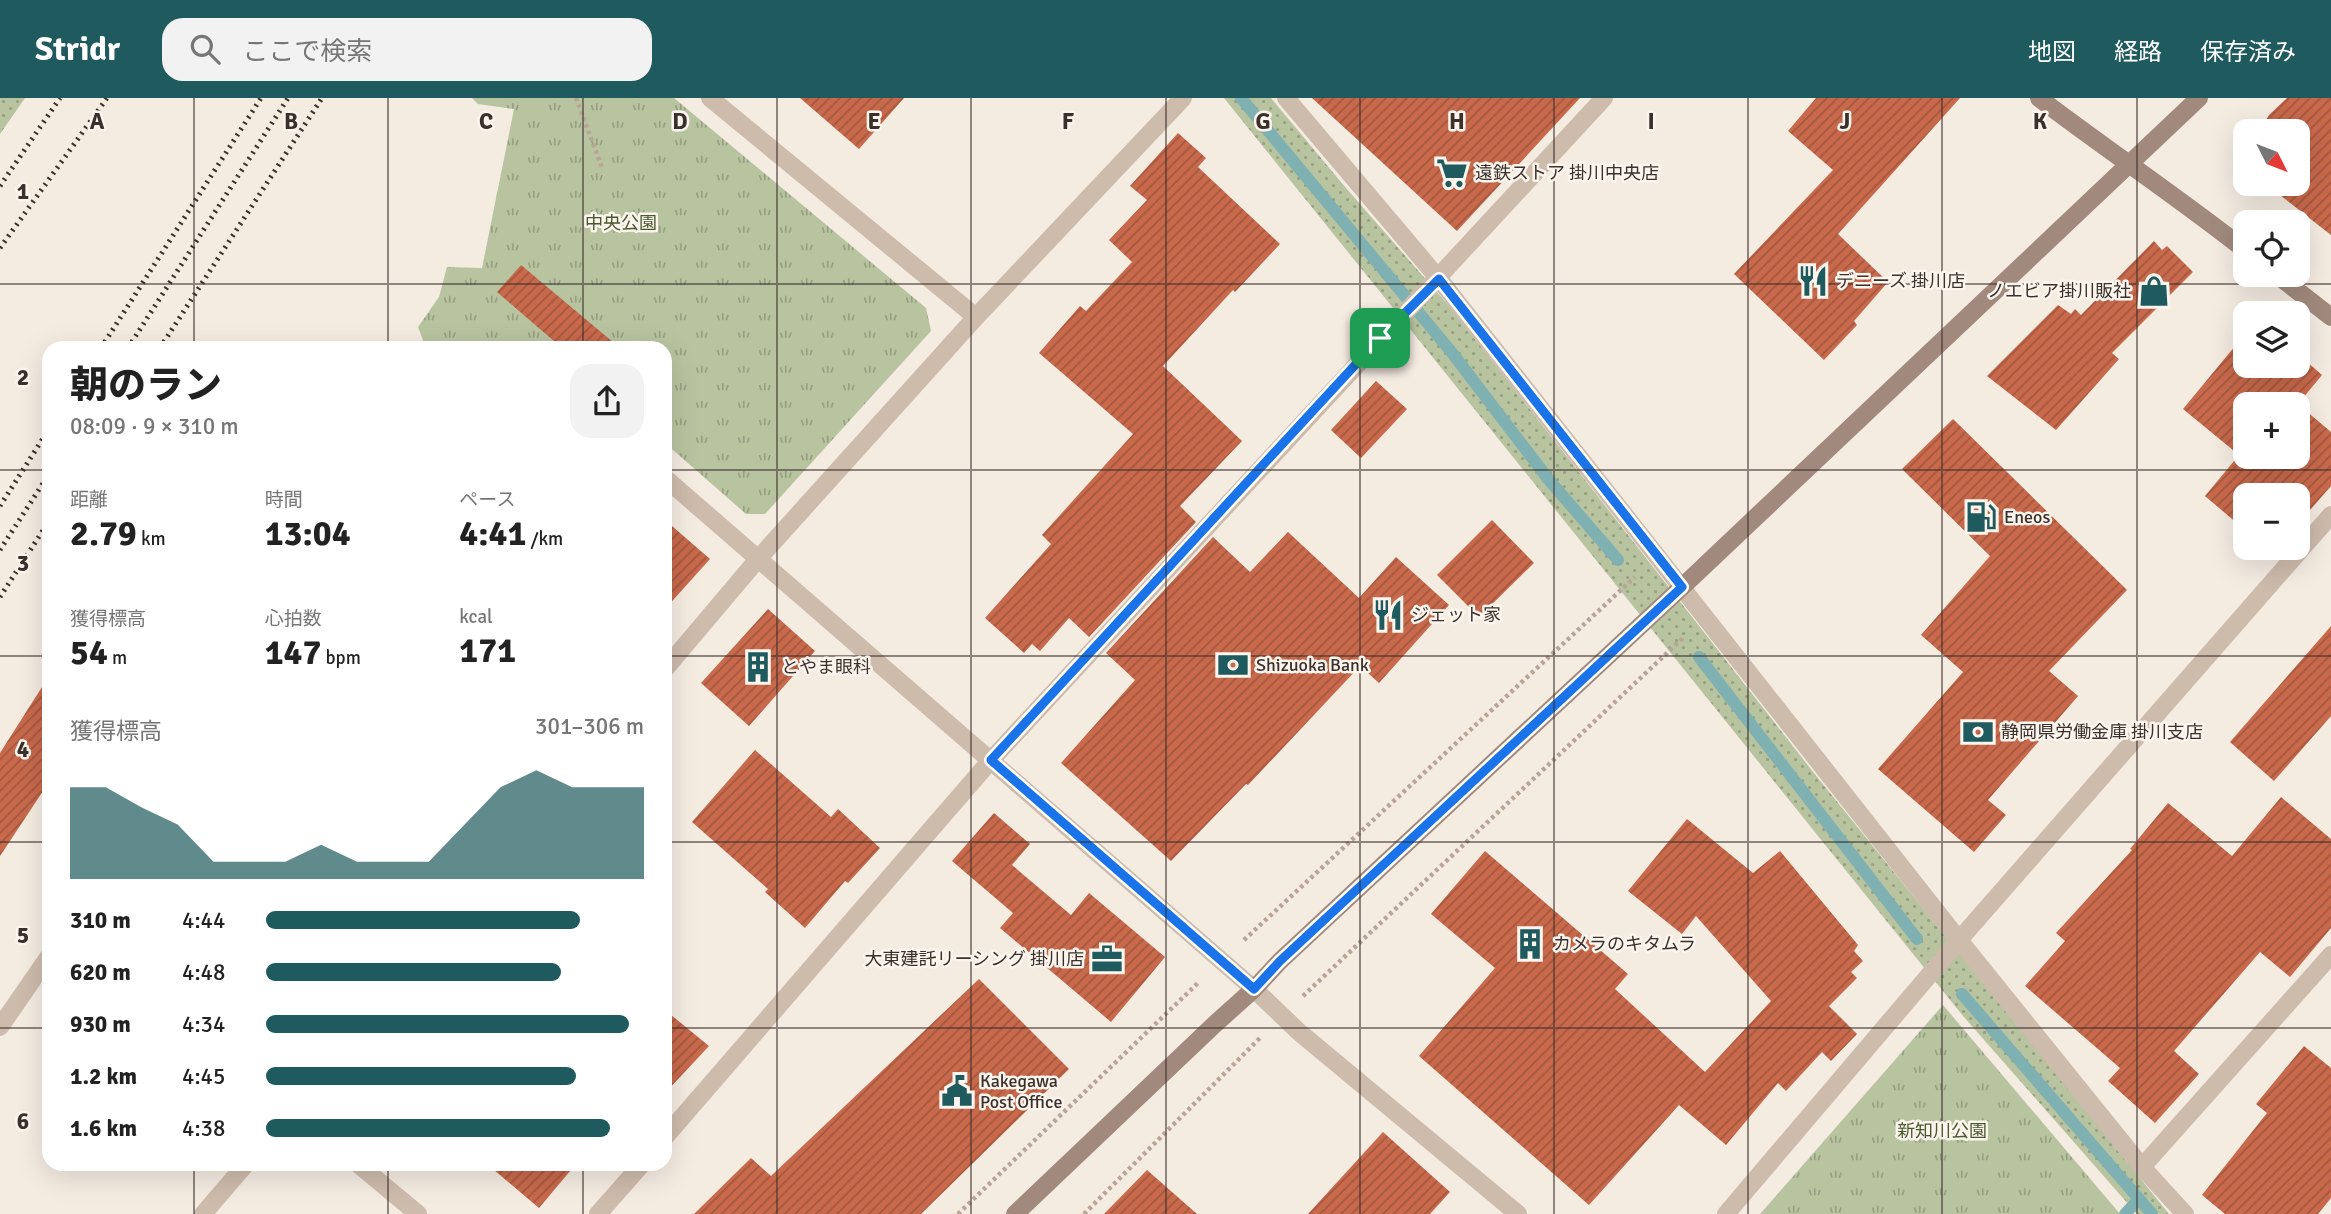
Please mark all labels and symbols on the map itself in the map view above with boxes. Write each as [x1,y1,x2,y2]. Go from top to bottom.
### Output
text: A [90,107,105,136]
text: B [284,107,298,136]
text: C [479,107,493,136]
text: D [672,107,688,136]
text: E [867,107,881,136]
text: F [1062,107,1074,136]
text: G [1255,107,1271,136]
text: H [1449,107,1465,136]
text: I [1647,107,1655,136]
text: J [1840,107,1850,136]
text: K [2033,107,2048,136]
north arrow [2233,119,2310,196]
supermarket icon: 遠鉄ストア 掛川中央店 [1435,156,1469,190]
place label: 遠鉄ストア 掛川中央店 [1475,162,1659,184]
text: 1 [17,177,29,206]
park label: 中央公園 [585,212,657,234]
restaurant icon: デニーズ 掛川店 [1796,264,1830,298]
place label: デニーズ 掛川店 [1836,270,1965,292]
shop icon: ノエビア掛川販社 [2137,274,2171,308]
place label: ノエビア掛川販社 [1987,280,2131,302]
pin [1350,308,1410,368]
text: 2 [17,363,29,392]
fuel station icon: Eneos [1964,500,1998,534]
place label: Eneos [2004,506,2050,528]
text: 3 [17,549,29,578]
restaurant icon: ジェット家 [1371,598,1405,632]
place label: ジェット家 [1411,604,1501,626]
bank icon: Shizuoka Bank [1216,648,1250,682]
building icon: とやま眼科 [741,650,775,684]
place label: Shizuoka Bank [1256,654,1369,676]
place label: とやま眼科 [781,656,871,678]
bank icon: 静岡県労働金庫 掛川支店 [1961,715,1995,749]
place label: 静岡県労働金庫 掛川支店 [2001,721,2203,743]
text: 4 [17,735,29,764]
text: 5 [17,921,29,950]
building icon: カメラのキタムラ [1513,927,1547,961]
place label: カメラのキタムラ [1553,933,1696,955]
office icon: 大東建託リーシング 掛川店 [1090,942,1124,976]
place label: 大東建託リーシング 掛川店 [864,948,1084,970]
place label: Kakegawa Post Office [980,1070,1062,1113]
public building icon: Kakegawa Post Office [940,1074,974,1108]
text: 6 [17,1107,29,1136]
park label: 新知川公園 [1897,1120,1987,1142]

